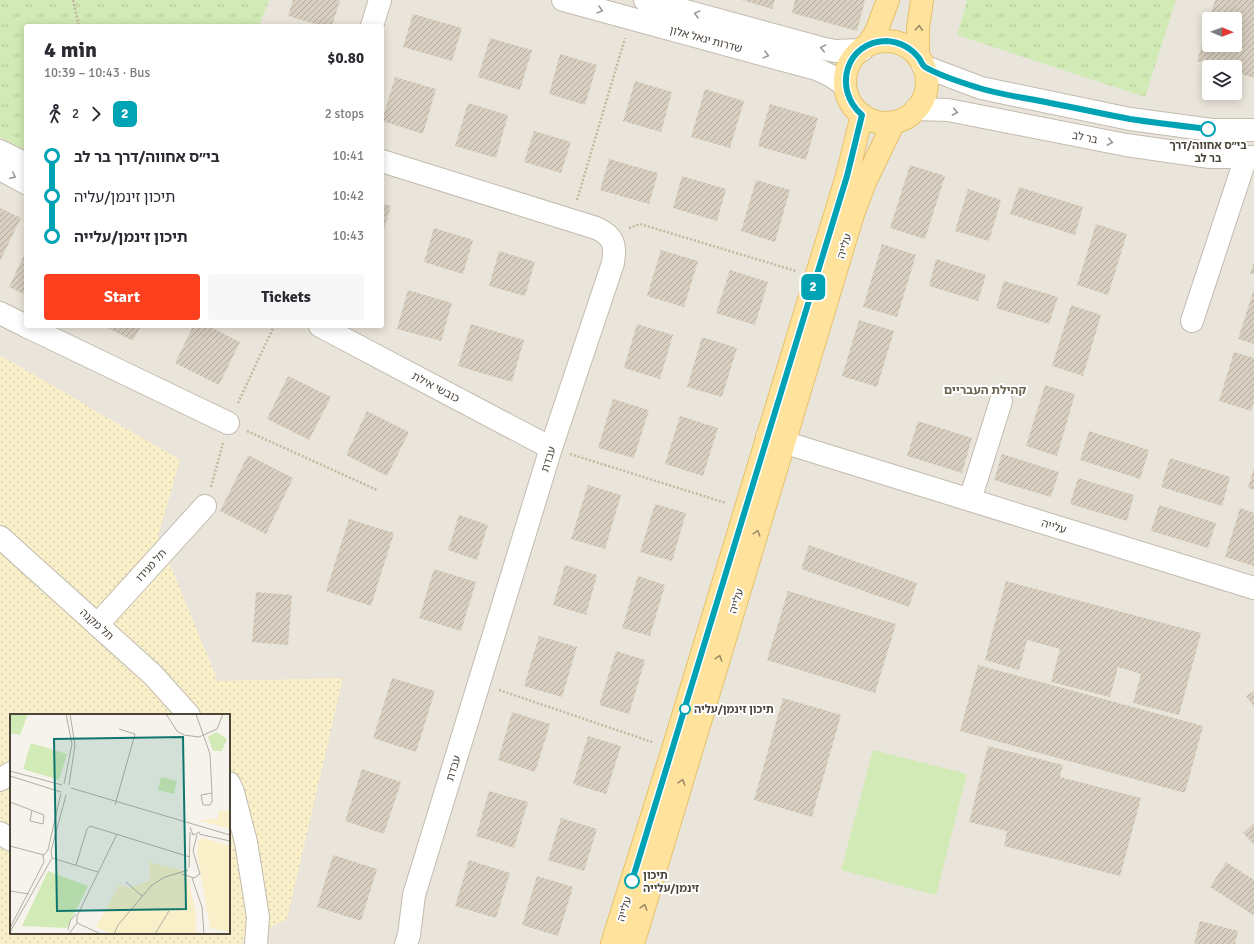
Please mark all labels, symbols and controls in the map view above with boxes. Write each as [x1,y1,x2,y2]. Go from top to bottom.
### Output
one-way arrow [596,5,603,14]
one-way arrow [694,11,701,19]
north arrow [1202,12,1242,52]
map controls [1202,12,1242,100]
street label: שדרות יגאל אלון [668,24,744,55]
one-way arrow [914,25,923,31]
text: 4 min [44,36,97,63]
one-way arrow [820,45,826,53]
text: $0.80 [327,49,364,67]
one-way arrow [762,50,769,59]
button: layers [1202,60,1242,100]
text: 10:39 – 10:43 · Bus [44,65,150,81]
icon: walk [44,103,66,125]
icon: forward [85,103,107,125]
text: 2 [121,105,129,122]
text: 2 [72,106,79,122]
text: 2 stops [325,106,364,122]
one-way arrow [952,107,958,115]
marker: בי״ס אחווה/דרך בר לב [1200,121,1216,137]
street label: בר לב [1071,129,1099,146]
one-way arrow [1107,138,1113,146]
place label: בי״ס אחווה/דרך בר לב [1169,139,1247,165]
text: בי״ס אחווה/דרך בר לב [74,148,220,166]
text: 10:41 [332,148,364,164]
one-way arrow [9,171,16,179]
text: תיכון זינמן/עליה [74,188,175,206]
text: 10:42 [332,188,364,204]
text: תיכון זינמן/עלייה [74,228,187,246]
text: 10:43 [332,228,364,244]
street label: עלייה [835,232,854,260]
button: Start [44,274,200,320]
button: Tickets [208,274,364,320]
line badge: 2 [800,274,826,300]
text: 2 [809,278,817,295]
street label: כובשי אילת [410,369,462,406]
district label: קהילת העבריים [944,383,1026,398]
street label: עבדת [538,445,559,474]
street label: עלייה [1040,517,1068,536]
one-way arrow [752,530,761,537]
street label: תל מגידו [133,546,169,584]
street label: עלייה [727,587,746,615]
street label: תל מקנה [77,606,116,643]
one-way arrow [714,655,723,662]
marker: תיכון זינמן/עליה [679,703,691,715]
place label: תיכון זינמן/עליה [694,703,774,716]
inset map [10,714,230,934]
street label: עבדת [443,754,464,783]
one-way arrow [677,779,686,786]
place label: תיכון זינמן/עלייה [643,869,699,895]
marker: תיכון זינמן/עלייה [624,873,640,889]
street label: עלייה [615,895,634,923]
one-way arrow [639,903,648,910]

